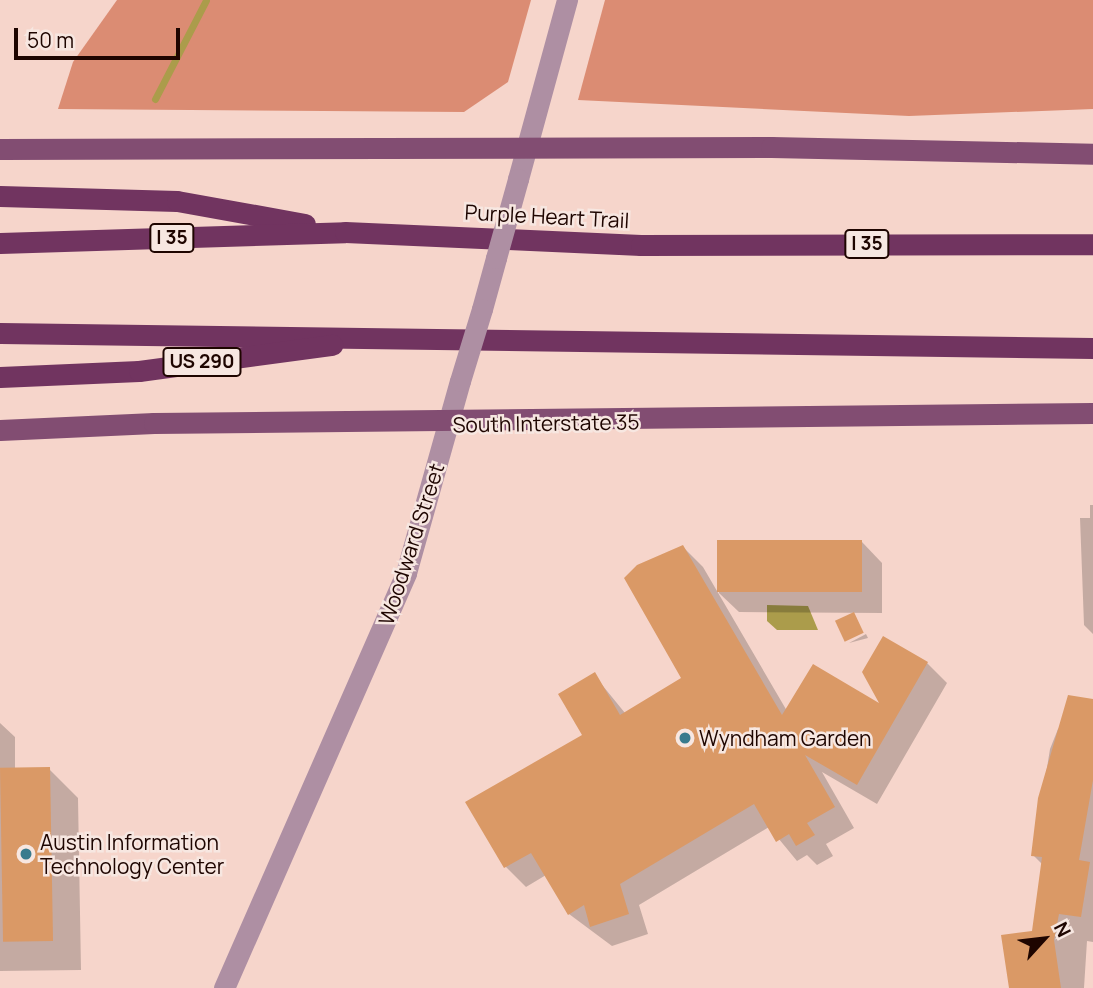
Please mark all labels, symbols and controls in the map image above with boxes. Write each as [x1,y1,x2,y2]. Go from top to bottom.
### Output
scale bar [18,14,184,58]
text: 50 m [27,26,74,54]
street label: Purple Heart Trail [464,199,630,233]
road number: I 35 [149,222,195,254]
road number: I 35 [844,228,890,260]
road number: US 290 [162,346,242,378]
street label: South Interstate 35 [452,409,640,437]
street label: Woodward Street [373,460,449,628]
place label: Wyndham Garden [699,725,871,751]
marker: Wyndham Garden [677,730,693,746]
place label: Austin Information Technology Center [40,829,224,879]
marker: Austin Information Technology Center [18,846,34,862]
north arrow [1009,904,1079,974]
text: N [1048,917,1077,941]

